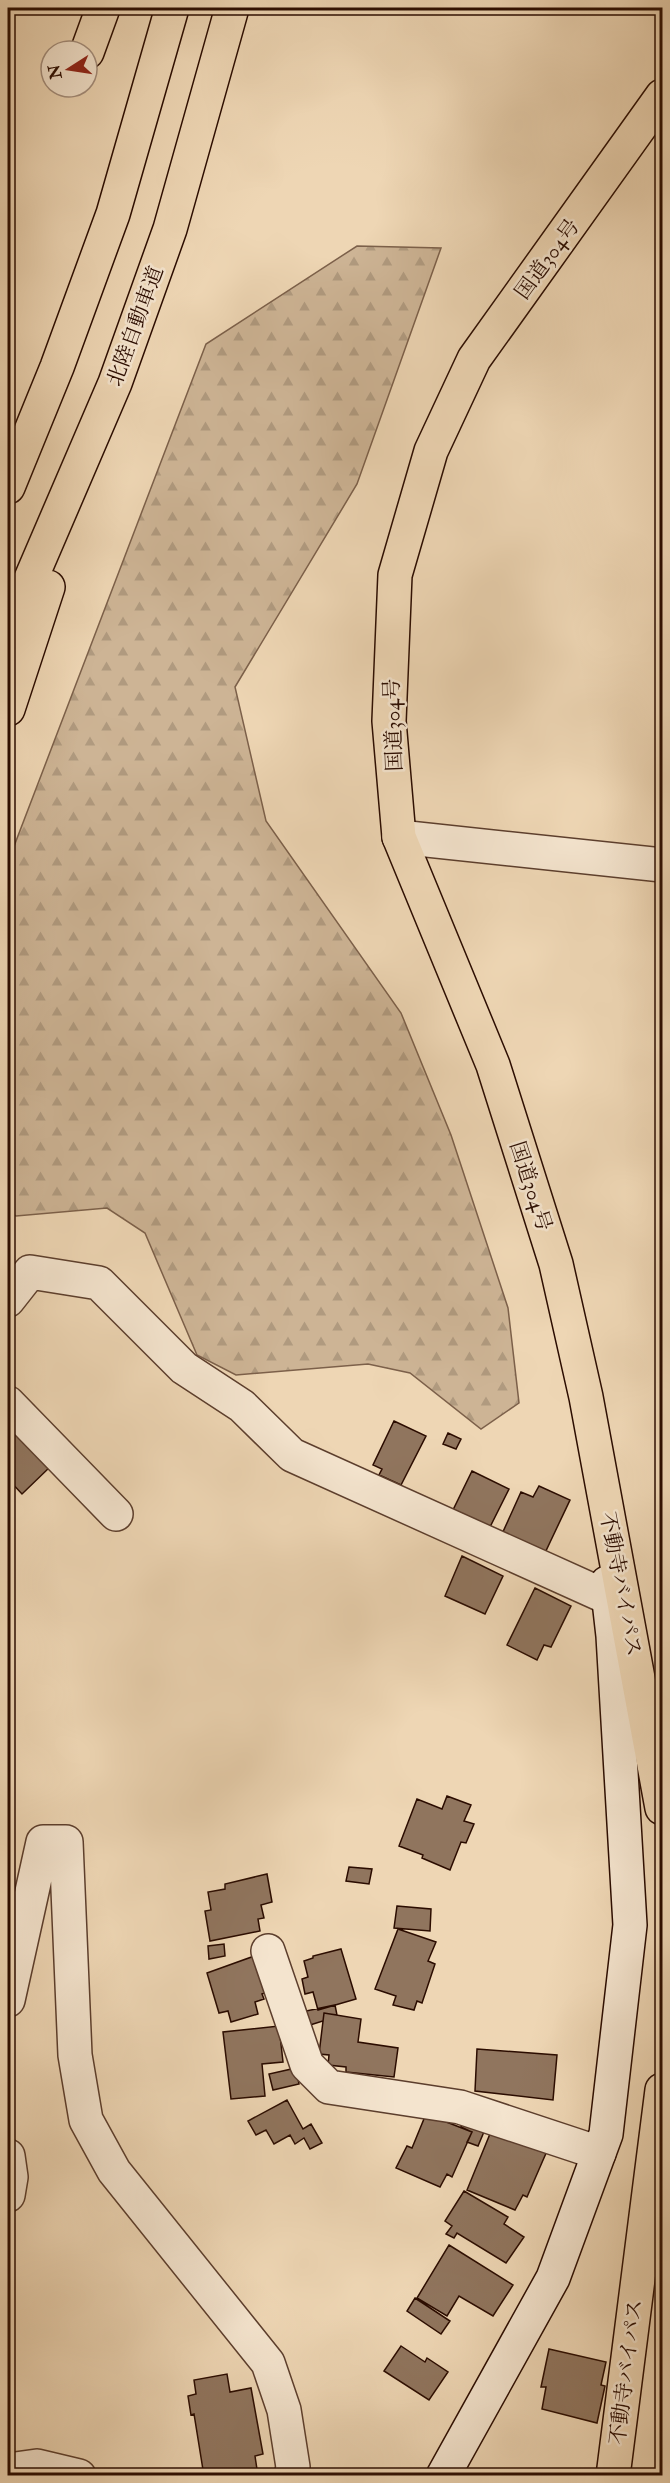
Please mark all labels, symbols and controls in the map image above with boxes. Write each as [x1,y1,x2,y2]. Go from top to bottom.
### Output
north arrow [39,39,99,99]
text: N [44,62,67,82]
street label: 国道304号 [509,214,586,305]
street label: 北陸自動車道 [101,262,170,390]
street label: 国道304号 [378,678,409,772]
street label: 国道304号 [503,1138,558,1235]
street label: 不動寺バイパス [593,1510,648,1659]
street label: 不動寺バイパス [604,2298,649,2446]

